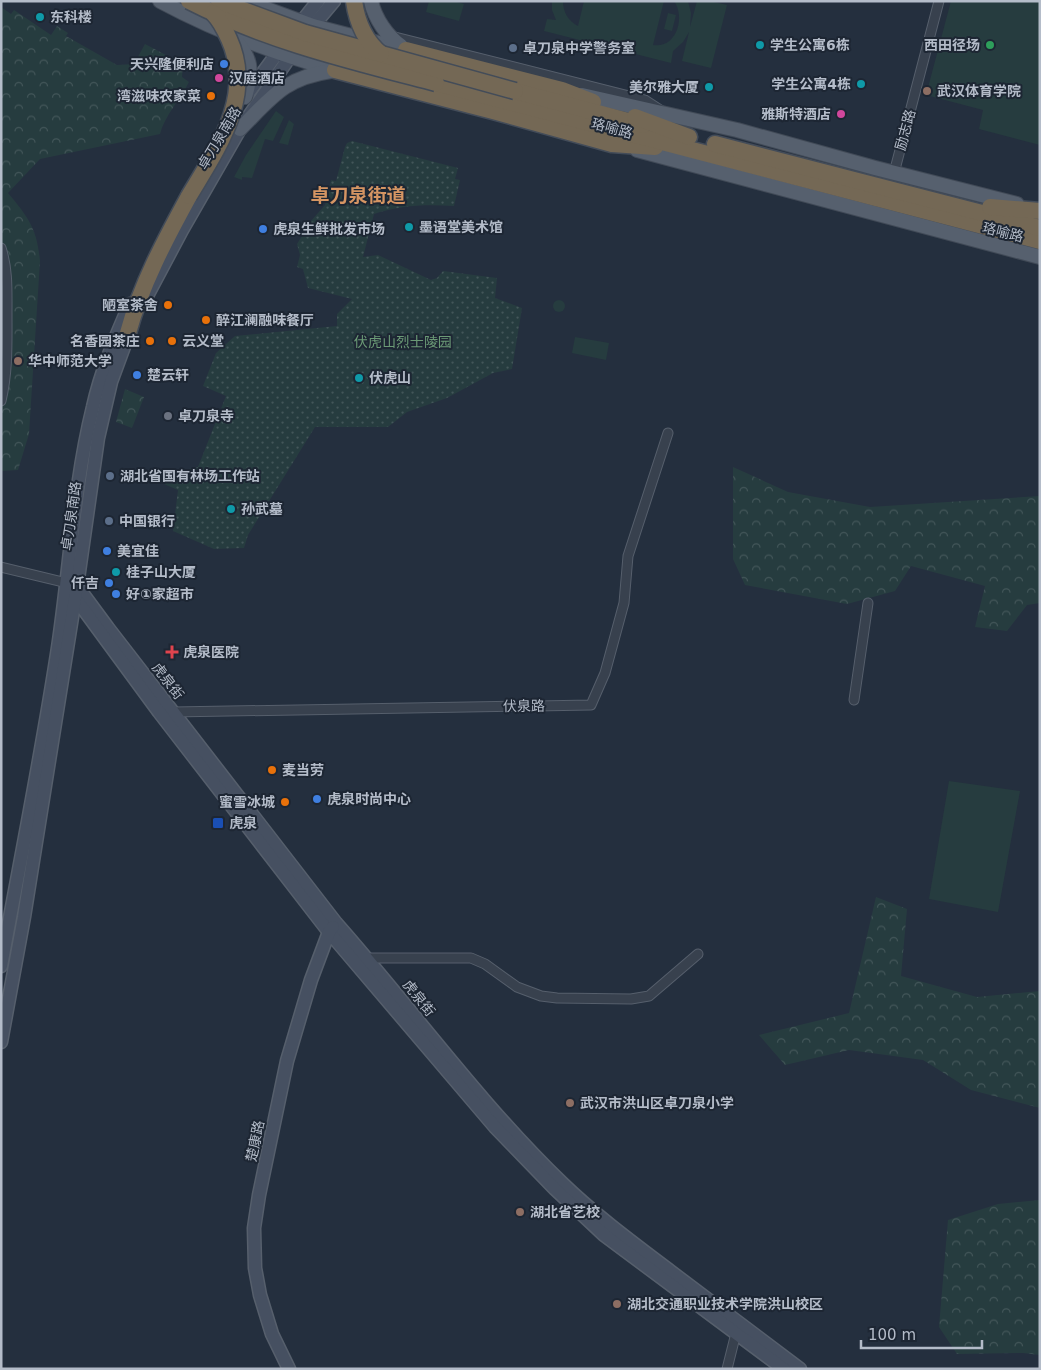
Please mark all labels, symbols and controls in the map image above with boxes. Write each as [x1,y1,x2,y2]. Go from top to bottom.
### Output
place label: 东科楼 [50,9,92,25]
marker: 东科楼 [34,11,46,23]
place label: 学生公寓6栋 [770,37,850,53]
place label: 西田径场 [924,37,980,53]
marker: 学生公寓6栋 [754,39,766,51]
marker: 西田径场 [984,39,996,51]
place label: 卓刀泉中学警务室 [523,40,635,56]
marker: 卓刀泉中学警务室 [507,42,519,54]
place label: 天兴隆便利店 [130,56,214,72]
marker: 天兴隆便利店 [218,58,230,70]
place label: 汉庭酒店 [229,70,285,86]
marker: 汉庭酒店 [213,72,225,84]
place label: 学生公寓4栋 [771,76,851,92]
marker: 学生公寓4栋 [855,78,867,90]
place label: 美尔雅大厦 [629,79,699,95]
marker: 美尔雅大厦 [703,81,715,93]
place label: 武汉体育学院 [937,83,1021,99]
marker: 武汉体育学院 [921,85,933,97]
place label: 湾滋味农家菜 [117,88,201,104]
marker: 湾滋味农家菜 [205,90,217,102]
street label: 卓刀泉南路 [194,104,244,172]
place label: 雅斯特酒店 [761,106,831,122]
marker: 雅斯特酒店 [835,108,847,120]
street label: 励志路 [892,108,918,152]
street label: 珞喻路 [590,115,634,141]
district label: 卓刀泉街道 [310,184,406,206]
place label: 墨语堂美术馆 [419,219,503,235]
street label: 珞喻路 [981,219,1025,245]
place label: 虎泉生鲜批发市场 [273,221,385,237]
marker: 墨语堂美术馆 [403,221,415,233]
marker: 虎泉生鲜批发市场 [257,223,269,235]
place label: 陋室茶舍 [102,297,158,313]
marker: 陋室茶舍 [162,299,174,311]
place label: 醉江澜融味餐厅 [216,312,314,328]
marker: 醉江澜融味餐厅 [200,314,212,326]
place label: 名香园茶庄 [70,333,140,349]
place label: 云义堂 [182,333,224,349]
park label: 伏虎山烈士陵园 [354,334,452,350]
marker: 名香园茶庄 [144,335,156,347]
marker: 云义堂 [166,335,178,347]
place label: 华中师范大学 [28,353,112,369]
marker: 华中师范大学 [12,355,24,367]
place label: 楚云轩 [147,367,189,383]
marker: 楚云轩 [131,369,143,381]
place label: 伏虎山 [369,370,411,386]
marker: 伏虎山 [353,372,365,384]
place label: 卓刀泉寺 [178,408,234,424]
marker: 卓刀泉寺 [162,410,174,422]
place label: 湖北省国有林场工作站 [120,468,260,484]
marker: 湖北省国有林场工作站 [104,470,116,482]
street label: 卓刀泉南路 [58,480,84,552]
place label: 孙武墓 [241,501,283,517]
marker: 孙武墓 [225,503,237,515]
place label: 中国银行 [119,513,175,529]
marker: 中国银行 [103,515,115,527]
place label: 美宜佳 [117,543,159,559]
marker: 美宜佳 [101,545,113,557]
place label: 桂子山大厦 [126,564,196,580]
marker: 桂子山大厦 [110,566,122,578]
place label: 仟吉 [71,575,99,591]
marker: 仟吉 [103,577,115,589]
place label: 好①家超市 [126,586,194,602]
marker: 好①家超市 [110,588,122,600]
place label: 虎泉医院 [183,644,239,660]
marker: 虎泉医院 [165,645,179,659]
street label: 虎泉街 [149,660,187,702]
street label: 伏泉路 [503,698,545,714]
place label: 麦当劳 [282,762,324,778]
marker: 麦当劳 [266,764,278,776]
place label: 虎泉时尚中心 [327,791,411,807]
marker: 虎泉时尚中心 [311,793,323,805]
place label: 蜜雪冰城 [219,794,275,810]
marker: 蜜雪冰城 [279,796,291,808]
place label: 虎泉 [229,815,257,831]
marker: 虎泉 [211,816,225,830]
street label: 虎泉街 [400,977,438,1019]
place label: 武汉市洪山区卓刀泉小学 [580,1095,734,1111]
marker: 武汉市洪山区卓刀泉小学 [564,1097,576,1109]
street label: 楚康路 [243,1119,267,1163]
place label: 湖北省艺校 [530,1204,600,1220]
marker: 湖北省艺校 [514,1206,526,1218]
place label: 湖北交通职业技术学院洪山校区 [627,1296,823,1312]
marker: 湖北交通职业技术学院洪山校区 [611,1298,623,1310]
scale bar [861,1318,982,1350]
text: 100 m [868,1326,916,1344]

